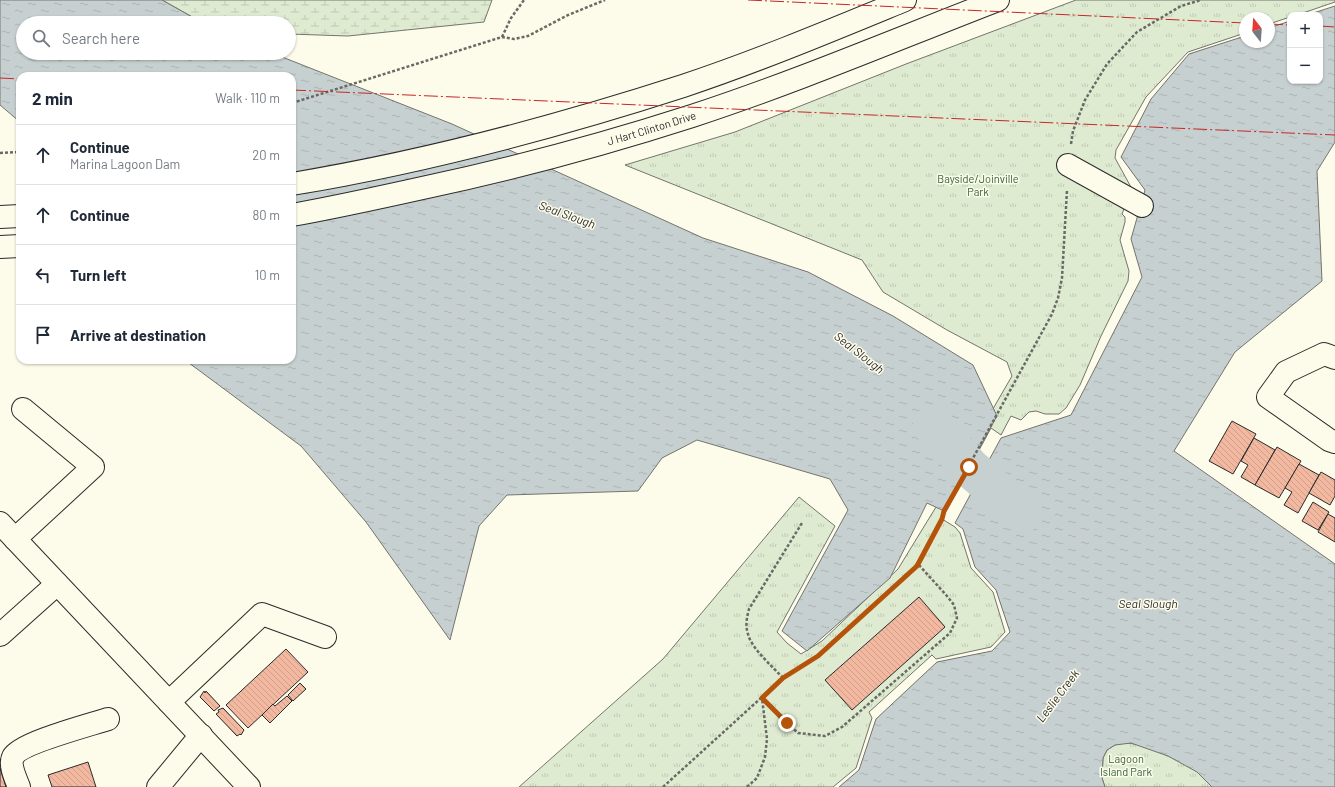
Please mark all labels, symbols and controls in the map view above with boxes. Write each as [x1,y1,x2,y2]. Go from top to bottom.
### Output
north arrow [1239,12,1275,48]
map controls [1287,12,1323,84]
button: + [1287,12,1323,48]
search box [16,16,296,60]
icon: search [30,27,52,49]
text: Search here [62,29,140,47]
button: − [1287,48,1323,84]
text: 2 min [32,88,73,108]
text: Walk · 110 m [215,90,280,106]
street label: J Hart Clinton Drive [605,108,698,148]
text: Continue [70,138,130,156]
icon: ahead [32,144,54,166]
text: 20 m [252,147,280,163]
text: Marina Lagoon Dam [70,156,180,172]
park label: Bayside/Joinville Park [937,172,1019,198]
water label: Seal Slough [537,197,597,231]
icon: ahead [32,204,54,226]
text: Continue [70,206,130,224]
text: 80 m [253,207,280,223]
icon: left [32,264,54,286]
text: Turn left [70,266,126,284]
text: 10 m [255,267,280,283]
icon: arrive [32,324,54,346]
text: Arrive at destination [70,326,206,344]
water label: Seal Slough [832,329,887,376]
route start [960,458,978,476]
water label: Seal Slough [1119,596,1177,610]
water label: Leslie Creek [1033,666,1082,724]
route end [778,714,796,732]
park label: Lagoon Island Park [1100,752,1152,778]

